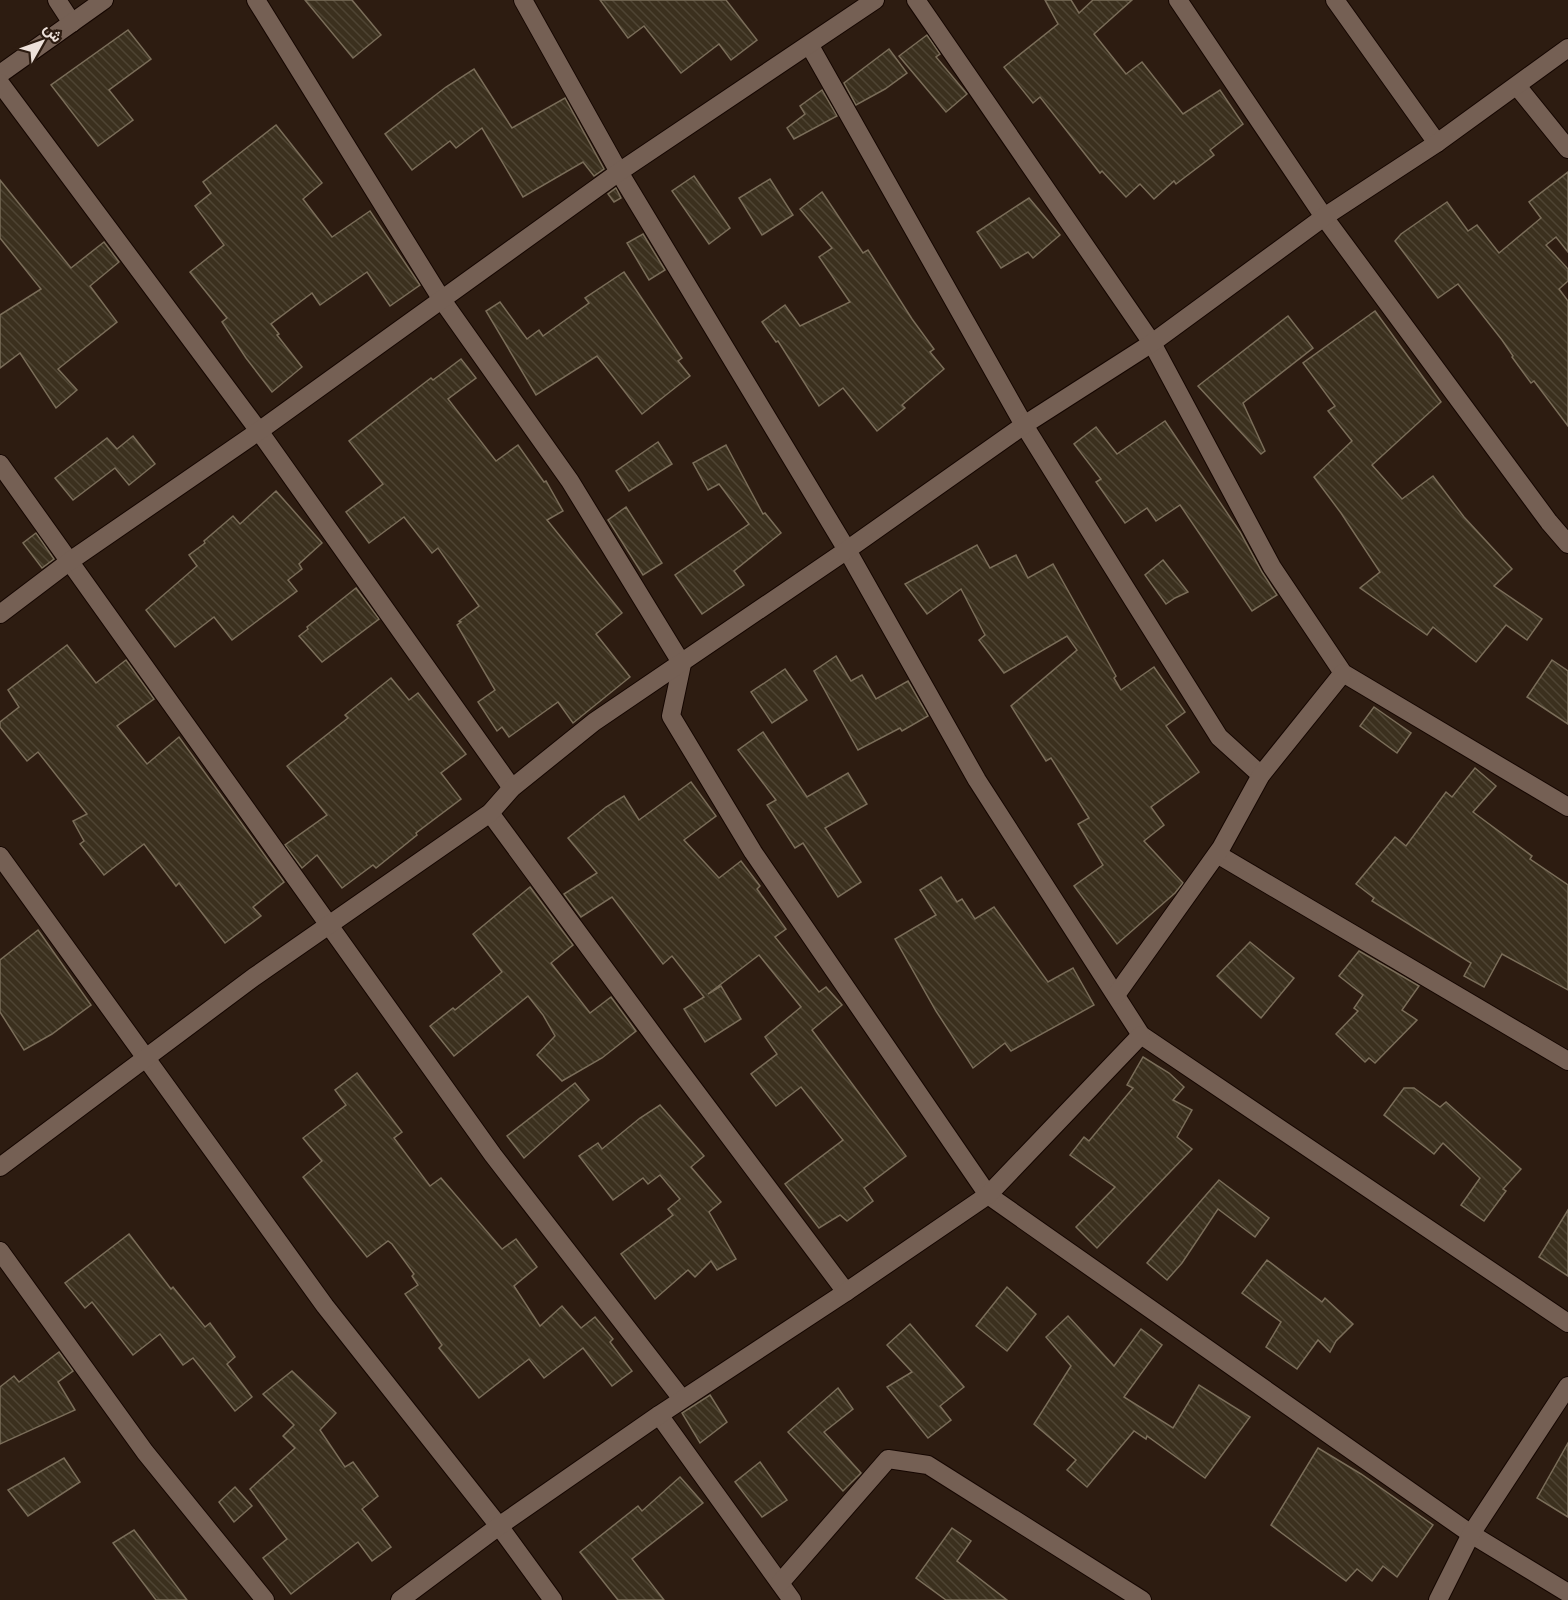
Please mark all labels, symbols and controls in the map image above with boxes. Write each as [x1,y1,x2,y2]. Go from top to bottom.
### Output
north arrow [12,12,72,72]
text: ش [38,18,68,47]

